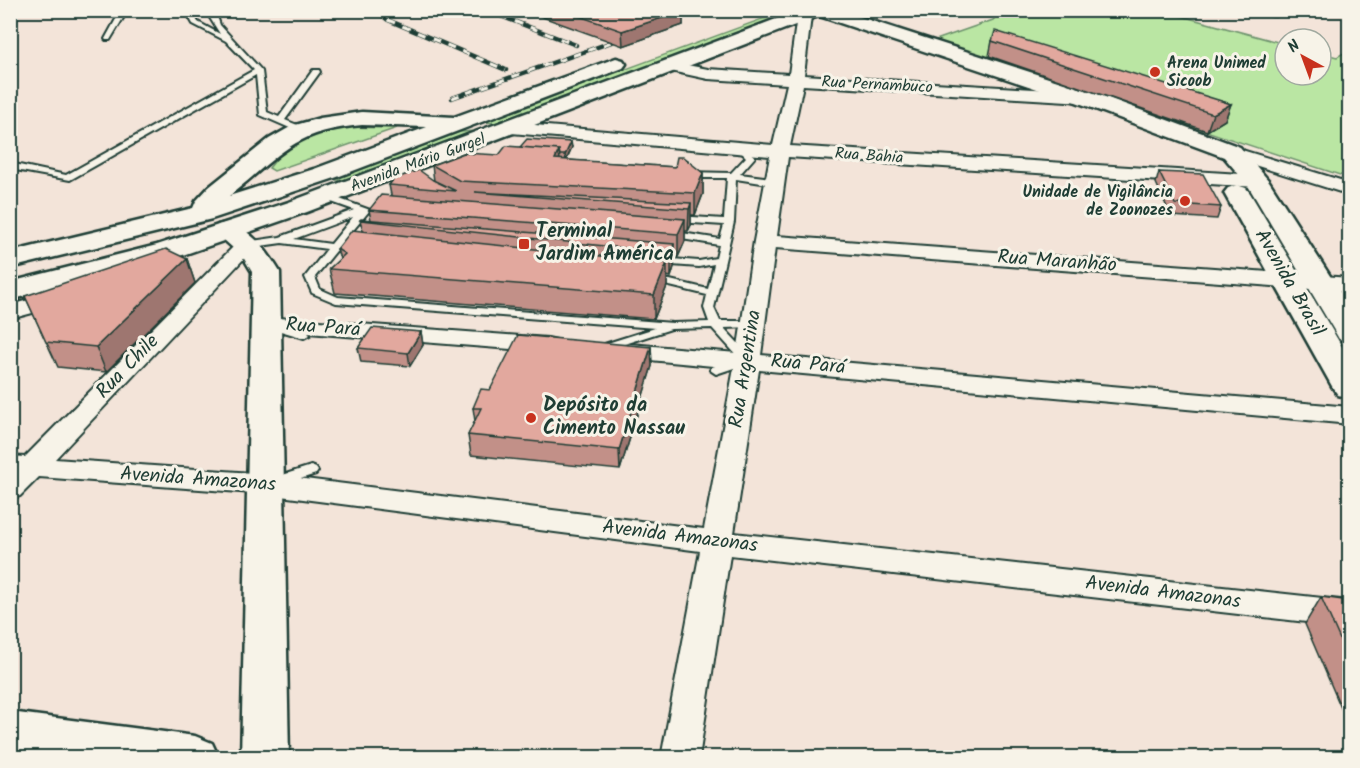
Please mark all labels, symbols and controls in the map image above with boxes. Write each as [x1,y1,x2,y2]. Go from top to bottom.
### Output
north arrow [1273,27,1333,87]
text: N [1282,34,1306,60]
place label: Arena Unimed Sicoob [1167,51,1266,94]
marker: Arena Unimed Sicoob [1148,65,1162,79]
street label: Rua Pernambuco [821,70,933,100]
street label: Avenida Mário Gurgel [347,127,489,199]
street label: Rua Bahia [834,141,904,171]
place label: Unidade de Vigilância de Zoonozes [1022,180,1174,223]
marker: Unidade de Vigilância de Zoonozes [1178,194,1192,208]
place label: Terminal Jardim América [536,216,674,271]
street label: Avenida Brasil [1245,223,1333,343]
marker: Terminal Jardim América [517,237,531,251]
street label: Rua Maranhão [996,242,1118,282]
street label: Rua Argentina [721,308,771,430]
street label: Rua Pará [284,309,363,347]
street label: Rua Chile [89,327,167,407]
street label: Rua Pará [769,346,848,384]
place label: Depósito da Cimento Nassau [543,390,685,445]
marker: Depósito da Cimento Nassau [524,411,538,425]
street label: Avenida Amazonas [119,459,278,501]
street label: Avenida Amazonas [600,512,760,562]
street label: Avenida Amazonas [1083,568,1243,618]

